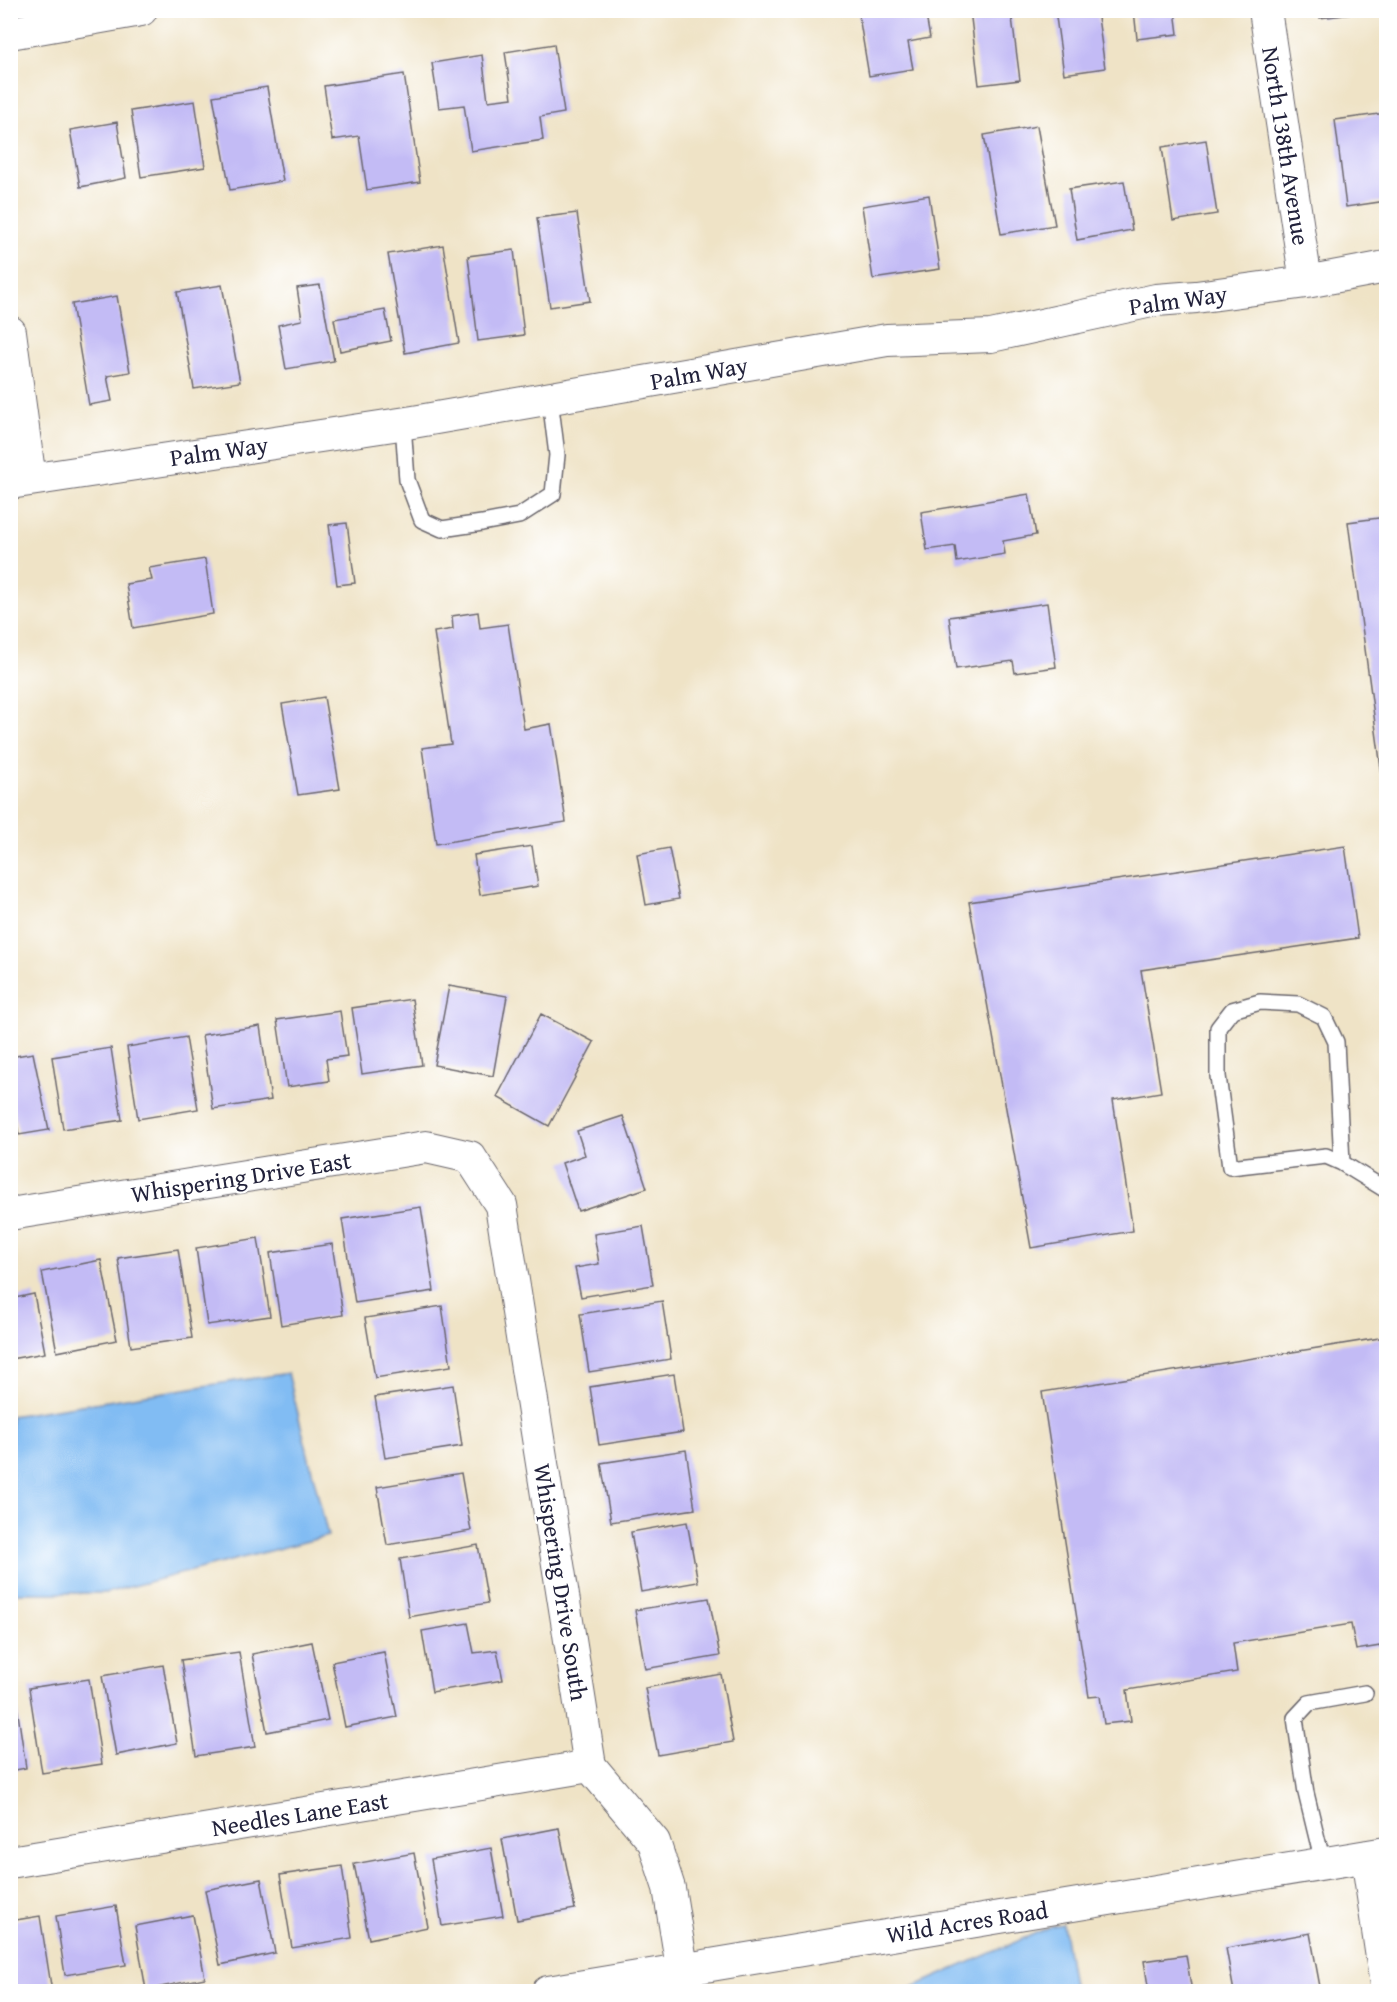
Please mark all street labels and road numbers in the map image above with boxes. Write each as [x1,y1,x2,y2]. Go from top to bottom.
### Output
street label: North 138th Avenue [1253,44,1319,248]
street label: Palm Way [1127,276,1229,324]
street label: Palm Way [647,347,751,399]
street label: Palm Way [168,427,270,475]
street label: Whispering Drive East [128,1142,354,1212]
street label: Whispering Drive South [525,1461,597,1704]
street label: Needles Lane East [209,1783,391,1845]
street label: Wild Acres Road [884,1892,1050,1952]

